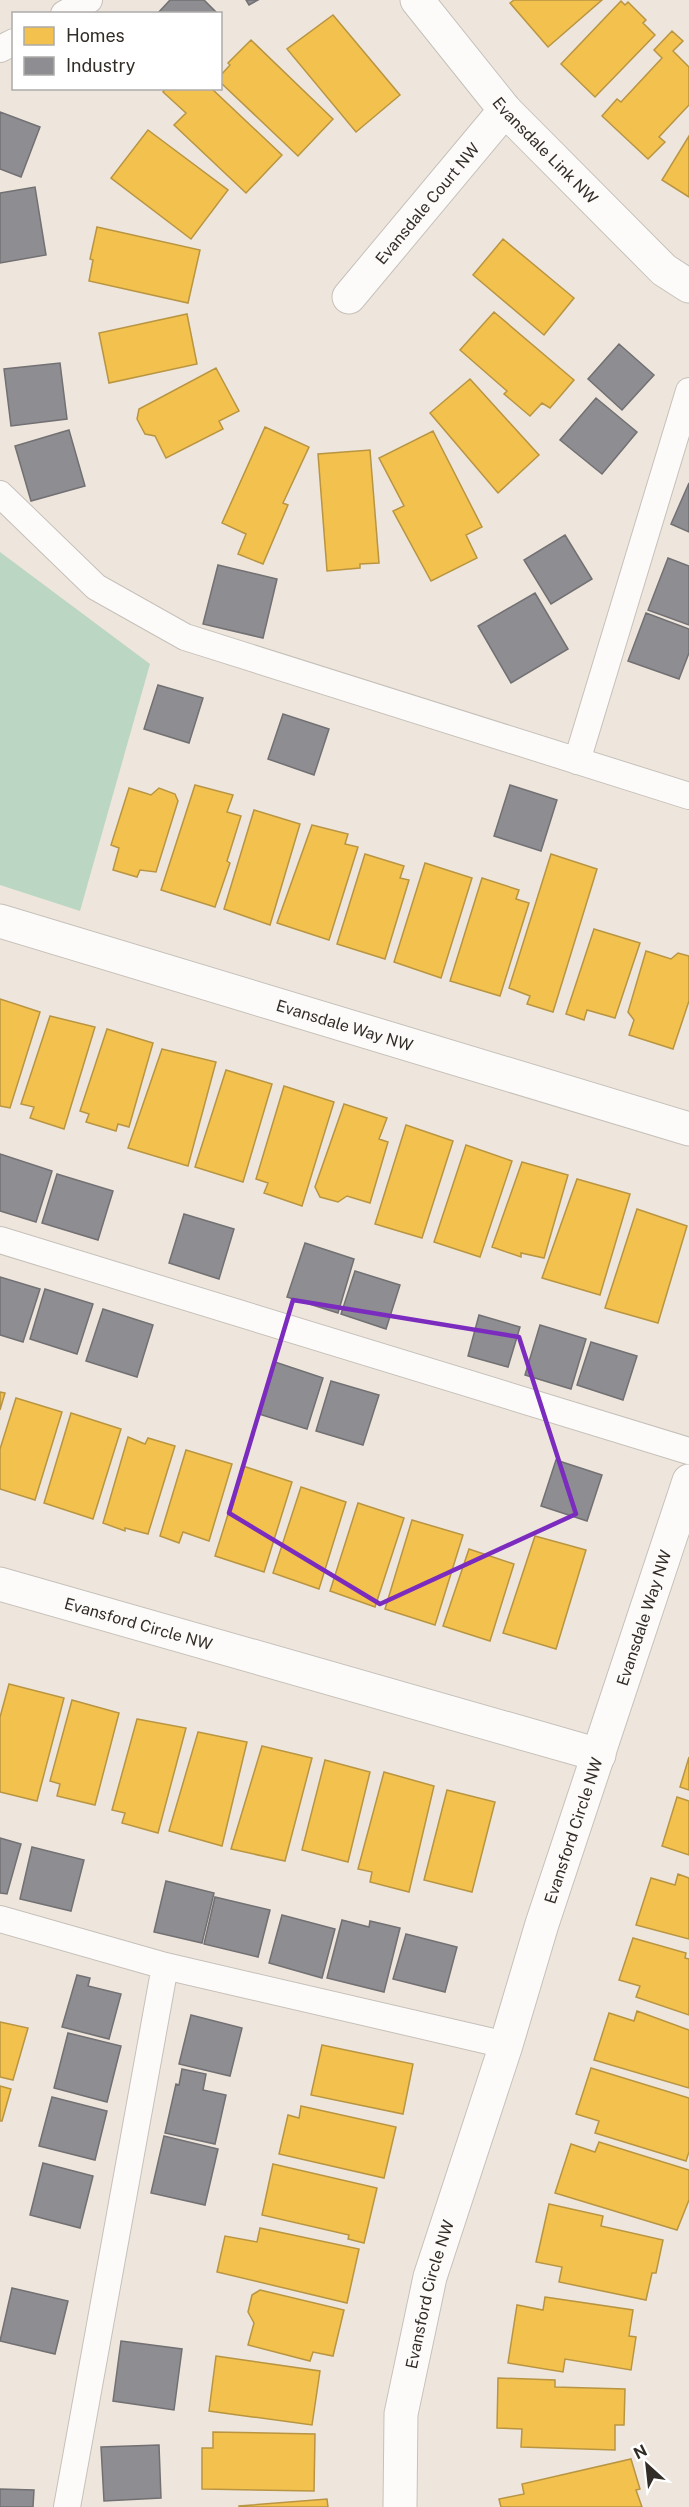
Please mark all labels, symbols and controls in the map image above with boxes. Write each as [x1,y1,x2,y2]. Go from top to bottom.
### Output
legend [12,12,222,90]
text: Homes [66,25,125,46]
text: Industry [66,55,136,76]
street label: Evansdale Link NW [488,93,602,208]
street label: Evansdale Court NW [371,139,484,268]
street label: Evansdale Way NW [274,996,415,1055]
street label: Evansdale Way NW [613,1548,675,1688]
street label: Evansford Circle NW [62,1594,215,1654]
street label: Evansford Circle NW [540,1755,607,1906]
street label: Evansford Circle NW [402,2218,458,2371]
north arrow [617,2435,677,2495]
text: N [631,2441,650,2463]

